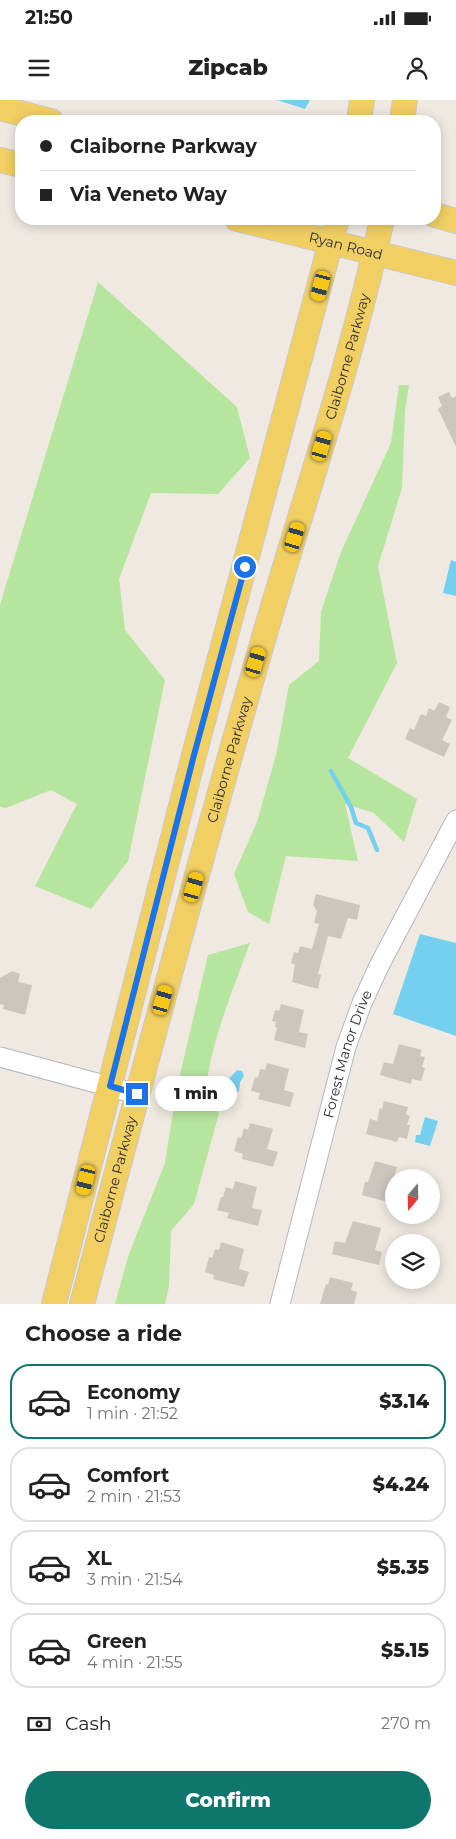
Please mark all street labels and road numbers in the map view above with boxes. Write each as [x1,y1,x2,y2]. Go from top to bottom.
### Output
street label: Ryan Road [307,228,385,264]
street label: Claiborne Parkway [321,291,373,422]
street label: Claiborne Parkway [203,694,256,825]
street label: Forest Manor Drive [319,987,376,1120]
street label: Claiborne Parkway [90,1114,140,1245]

